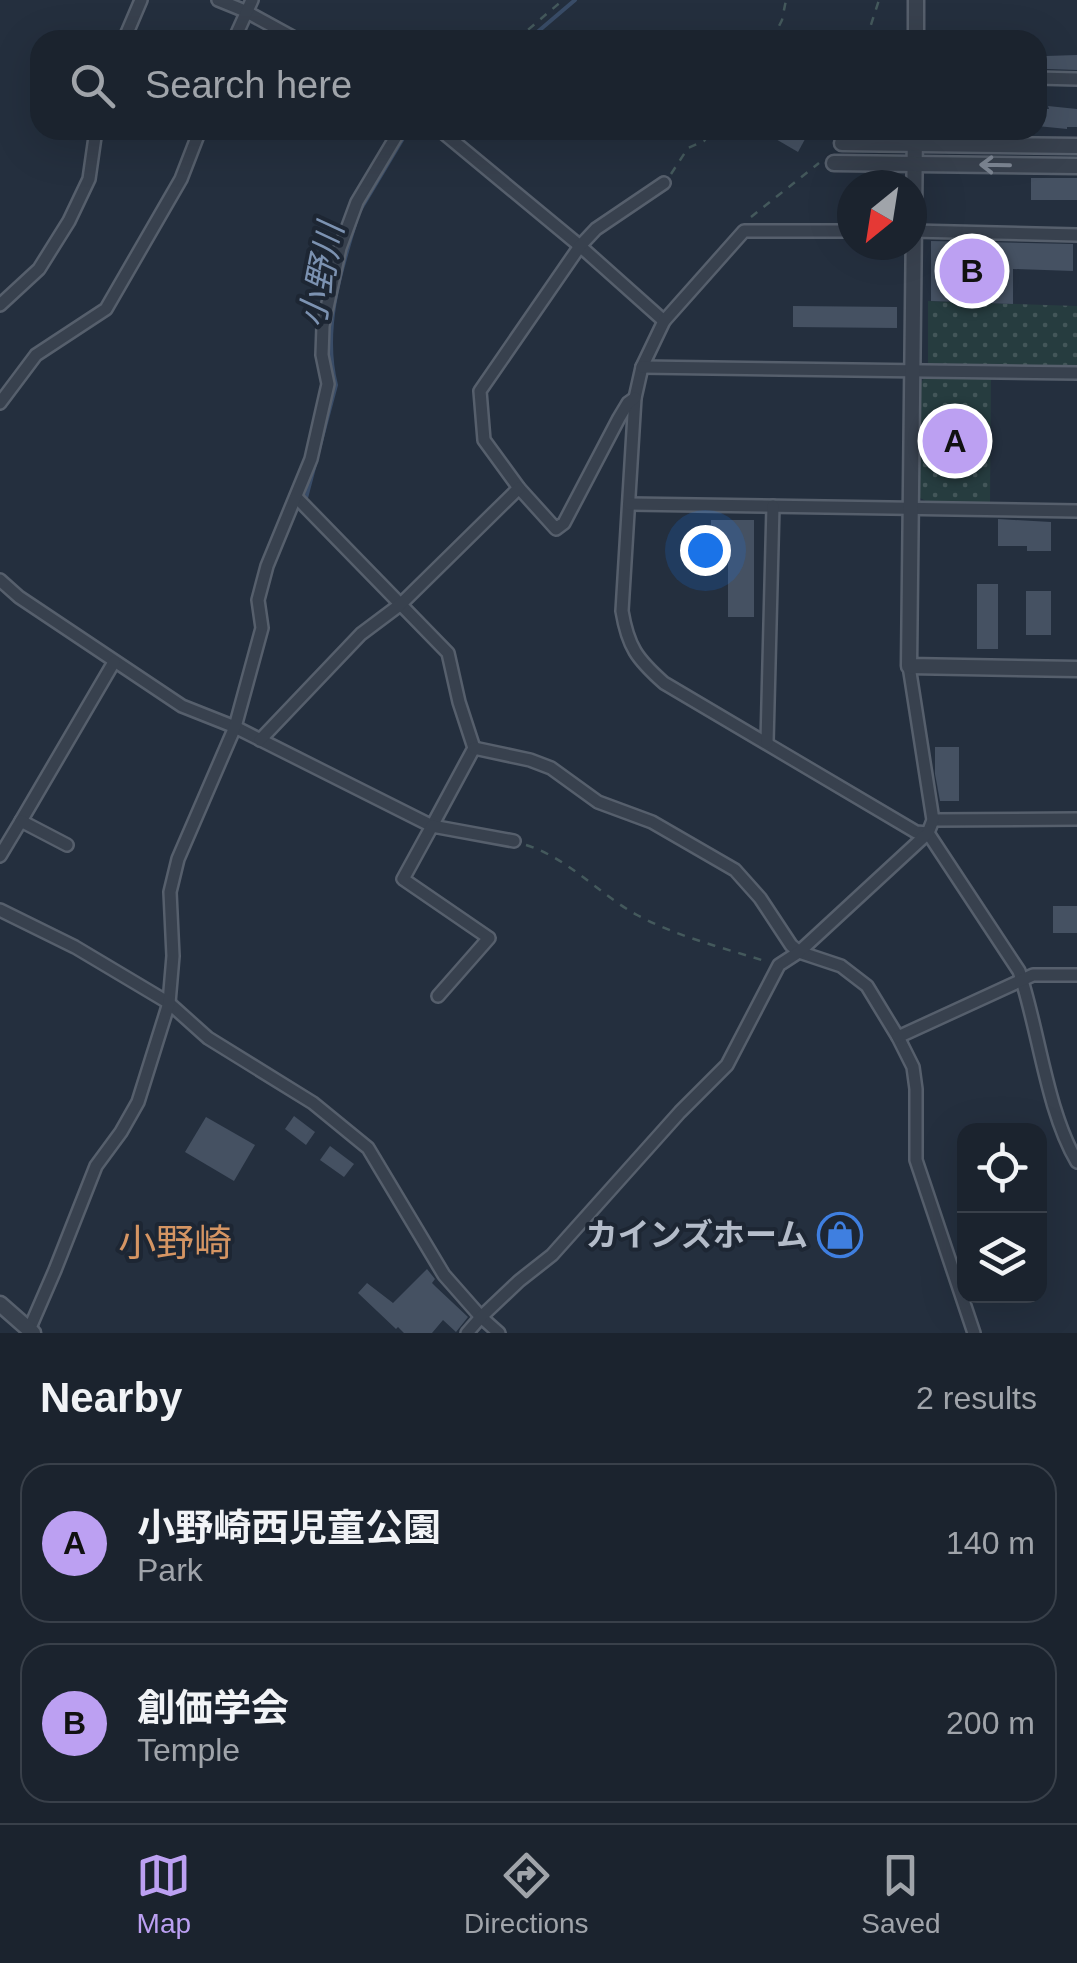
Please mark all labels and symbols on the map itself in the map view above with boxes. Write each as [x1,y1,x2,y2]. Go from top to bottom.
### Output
one-way arrow [980,155,1012,174]
north arrow [837,170,927,260]
water label: 小野川 [292,216,351,330]
pin: B [940,234,1004,308]
pin: A [922,404,988,478]
your location [680,525,731,576]
shop icon: カインズホーム [817,1212,863,1258]
place label: カインズホーム [586,1217,808,1253]
district label: 小野崎 [118,1222,232,1264]

